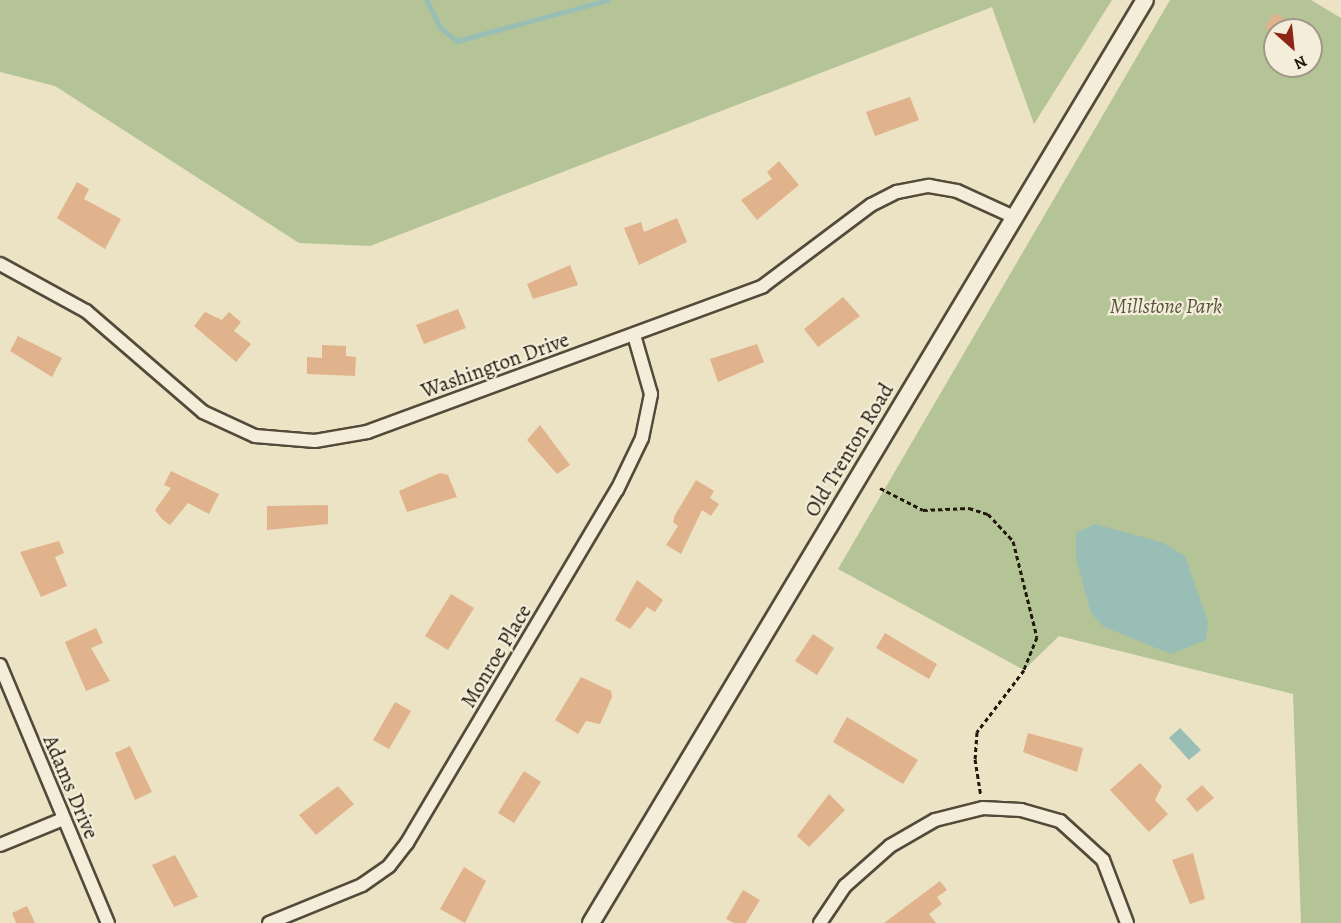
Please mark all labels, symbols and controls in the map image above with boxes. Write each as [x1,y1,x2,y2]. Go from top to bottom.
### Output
north arrow [1263,18,1323,78]
text: N [1290,50,1310,75]
park label: Millstone Park [1110,293,1222,319]
street label: Washington Drive [418,327,572,403]
street label: Old Trenton Road [799,379,899,521]
street label: Monroe Place [455,600,537,712]
street label: Adams Drive [38,731,104,843]

